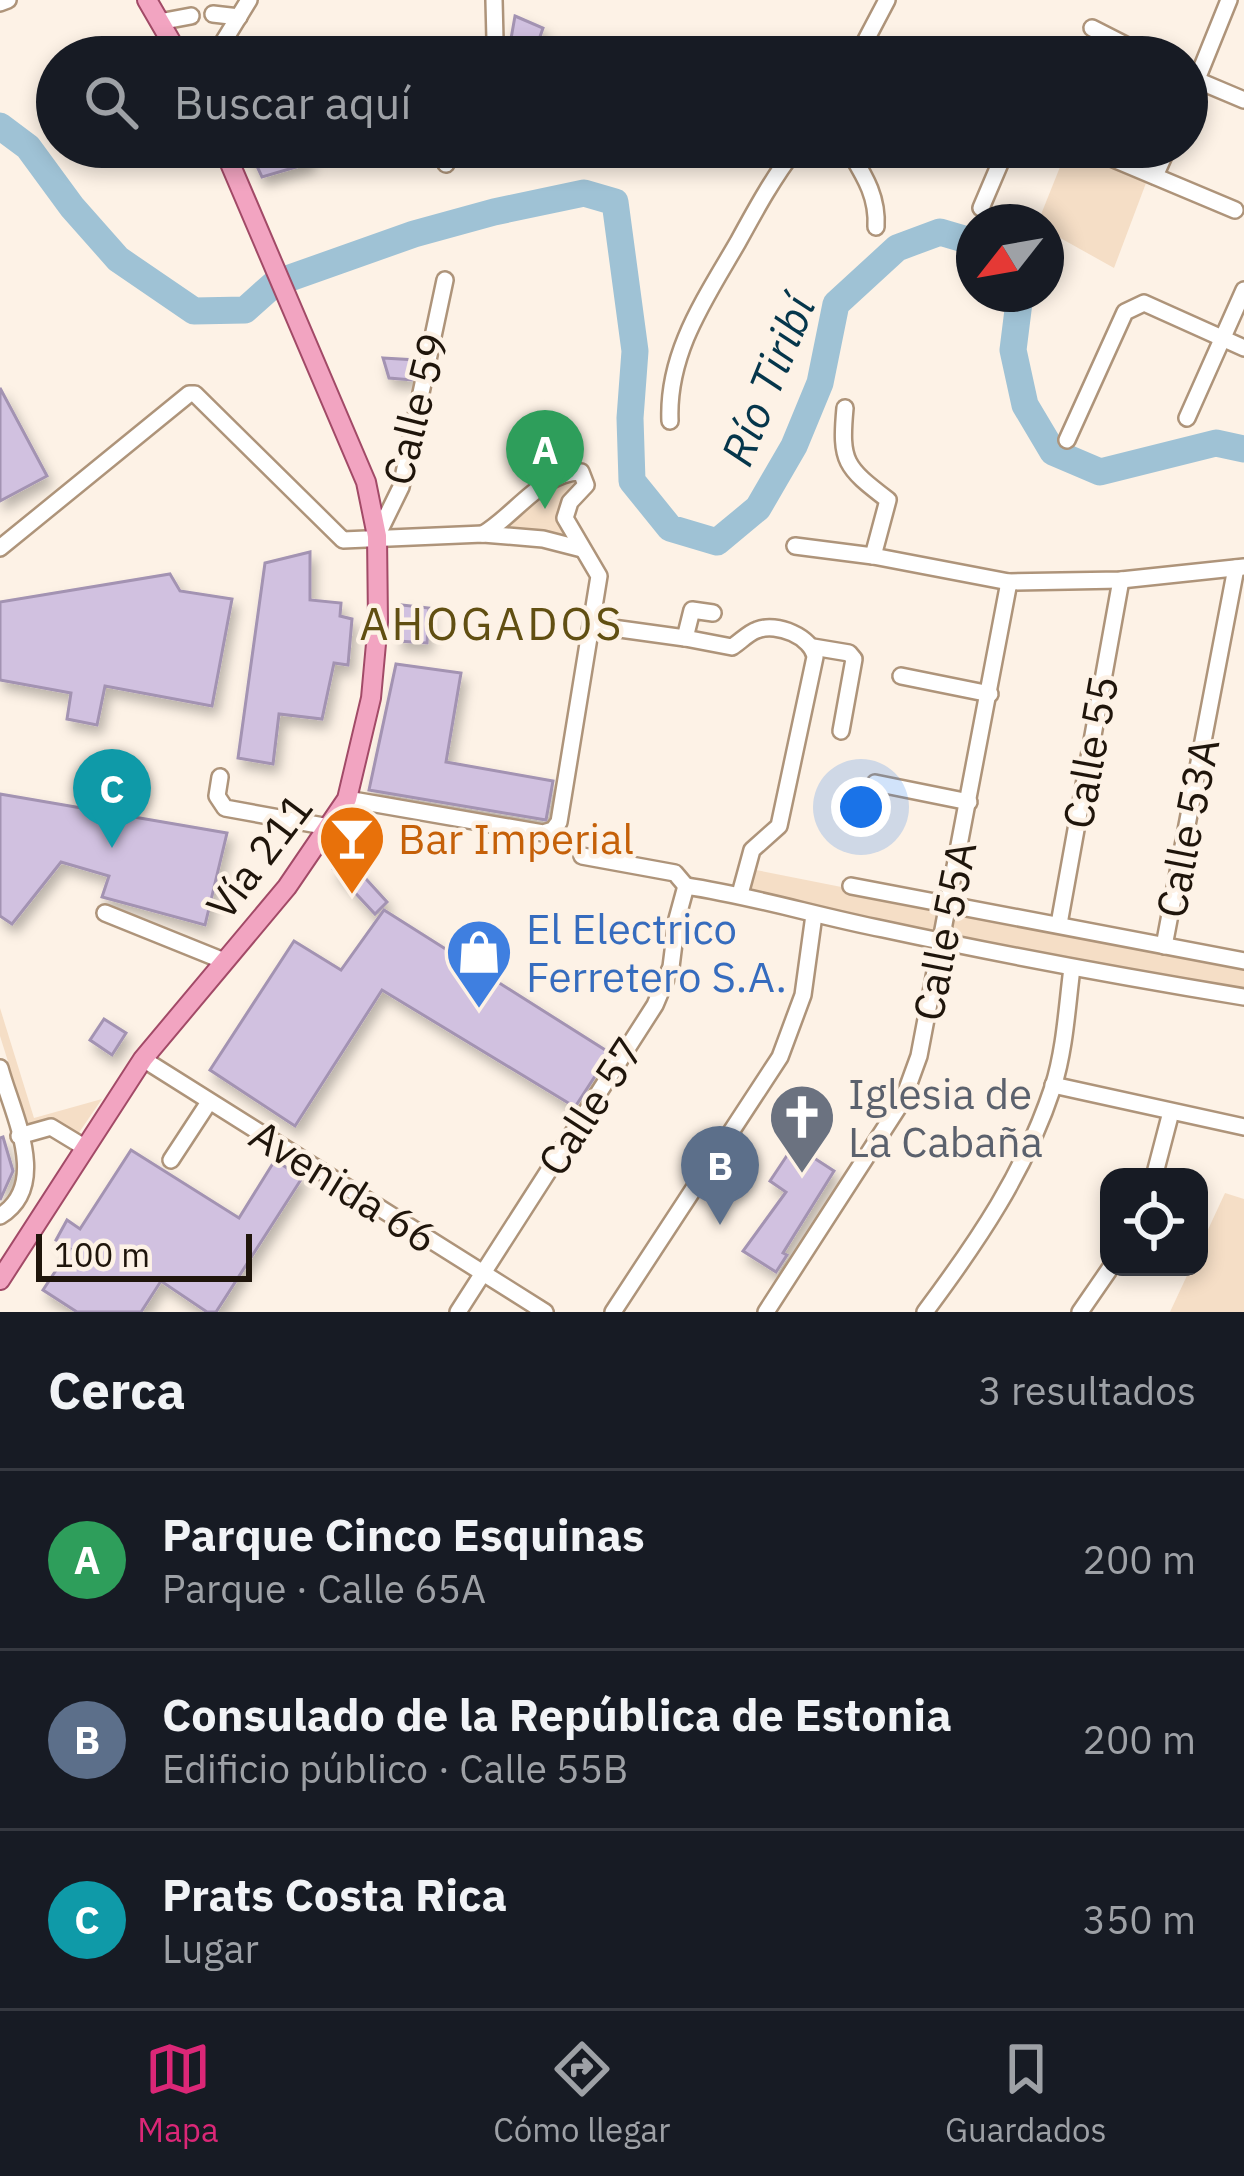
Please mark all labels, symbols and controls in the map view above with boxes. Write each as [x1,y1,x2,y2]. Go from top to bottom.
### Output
search box [36,36,1208,168]
icon: search [78,69,144,135]
text: Buscar aquí [174,73,412,131]
north arrow [956,204,1064,312]
water label: Río Tiribí [707,283,829,473]
street label: Calle 59 [370,327,460,491]
pin: A [506,410,584,509]
district label: AHOGADOS [360,594,624,652]
street label: Calle 55 [1050,671,1130,833]
street label: Calle 53A [1143,734,1231,922]
pin: C [73,749,151,848]
your location [831,777,891,837]
street label: Vía 211 [194,782,324,930]
bar icon: Bar Imperial [317,803,387,897]
place label: Bar Imperial [398,811,634,866]
street label: Calle 55A [900,837,988,1025]
place label: El Electrico Ferretero S.A. [526,901,787,1004]
shop icon: El Electrico Ferretero S.A. [444,917,514,1011]
street label: Calle 57 [525,1026,655,1186]
place label: Iglesia de La Cabaña [848,1066,1043,1169]
church icon: Iglesia de La Cabaña [767,1082,837,1176]
street label: Avenida 66 [240,1107,448,1265]
pin: B [681,1126,759,1225]
map controls [1100,1168,1208,1276]
button: locate [1100,1168,1208,1276]
scale bar [36,1228,252,1281]
text: 100 m [54,1233,150,1276]
text: Cerca [48,1357,186,1423]
text: 3 resultados [978,1365,1196,1416]
text: Parque Cinco Esquinas [162,1505,645,1563]
text: A [74,1534,100,1585]
text: 200 m [1083,1534,1196,1585]
text: Parque · Calle 65A [162,1563,486,1614]
text: Consulado de la República de Estonia [162,1685,952,1743]
text: B [74,1714,100,1765]
text: 200 m [1083,1714,1196,1765]
text: Edificio público · Calle 55B [162,1743,628,1794]
text: Prats Costa Rica [162,1865,507,1923]
text: C [74,1894,100,1945]
text: 350 m [1083,1894,1196,1945]
text: Lugar [162,1923,259,1974]
tab: Mapa [137,2036,219,2151]
tab: Cómo llegar [493,2036,670,2151]
tab: Guardados [945,2036,1107,2151]

